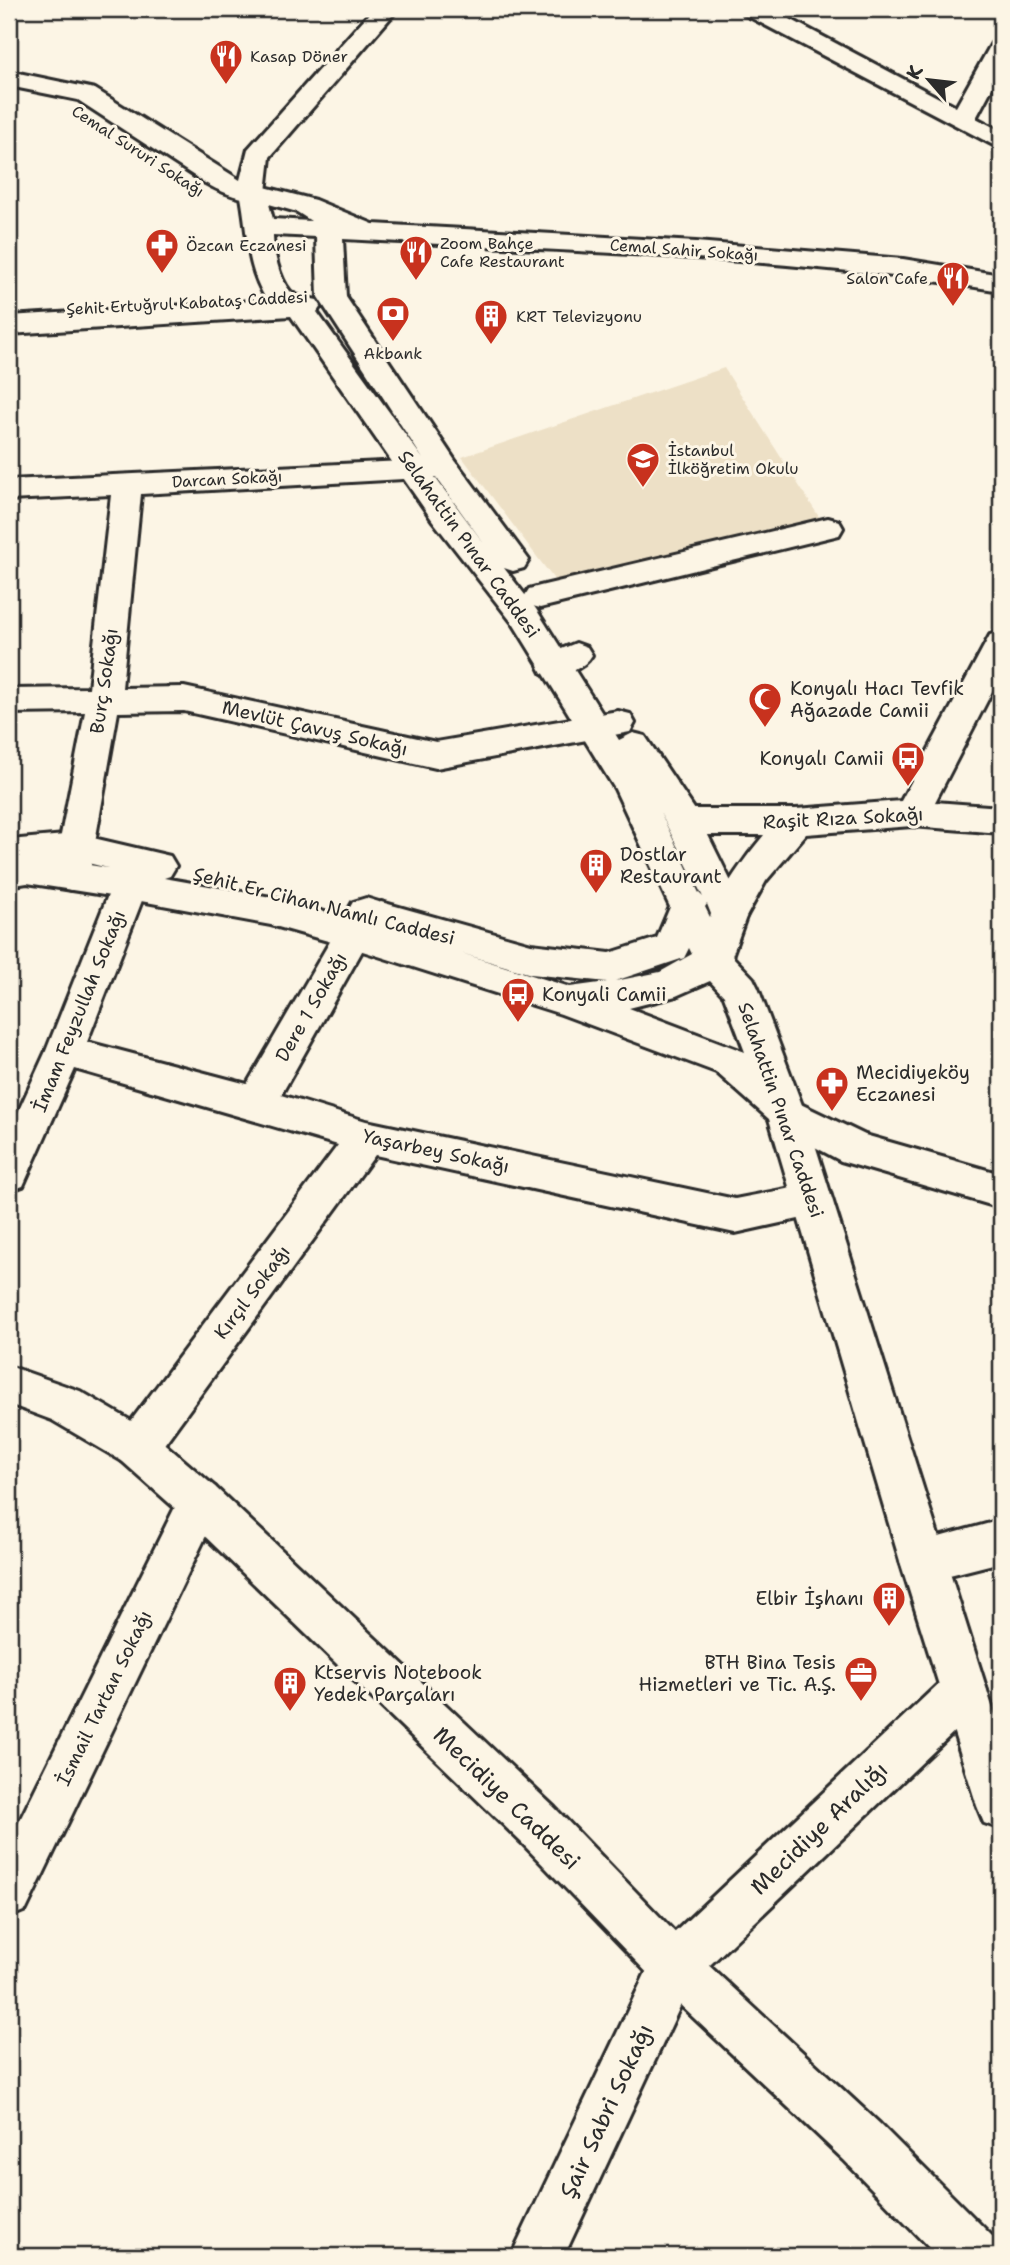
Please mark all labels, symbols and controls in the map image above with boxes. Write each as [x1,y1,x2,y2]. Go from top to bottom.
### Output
restaurant icon: Kasap Döner [207,37,245,86]
place label: Kasap Döner [250,46,348,67]
north arrow [894,46,964,116]
text: K [900,61,929,84]
street label: Cemal Sururi Sokağı [68,100,208,202]
pharmacy icon: Özcan Eczanesi [143,226,181,275]
restaurant icon: Zoom Bahçe Cafe Restaurant [397,233,435,282]
place label: Zoom Bahçe Cafe Restaurant [440,233,565,272]
street label: Cemal Sahir Sokağı [609,234,759,266]
place label: Özcan Eczanesi [186,235,307,256]
restaurant icon: Salon Cafe [934,259,972,308]
place label: Salon Cafe [846,268,928,289]
street label: Şehit Ertuğrul Kabataş Caddesi [66,286,308,320]
bank icon: Akbank [374,294,412,343]
building icon: KRT Televizyonu [472,297,510,346]
place label: KRT Televizyonu [516,306,642,327]
place label: Akbank [364,343,422,364]
school or university icon: İstanbul İlköğretim Okulu [624,440,662,489]
place label: İstanbul İlköğretim Okulu [668,440,799,479]
street label: Selahattin Pınar Caddesi [392,445,546,643]
street label: Darcan Sokağı [171,466,283,492]
street label: Burç Sokağı [84,627,124,735]
place label: Konyalı Hacı Tevfik Ağazade Camii [790,676,964,723]
mosque icon: Konyalı Hacı Tevfik Ağazade Camii [746,680,784,729]
street label: Mevlüt Çavuş Sokağı [220,694,410,762]
bus stop icon: Konyalı Camii [889,739,927,788]
place label: Konyalı Camii [759,746,884,771]
street label: Raşit Rıza Sokağı [762,801,924,835]
place label: Dostlar Restaurant [620,842,722,889]
building icon: Dostlar Restaurant [577,846,615,895]
street label: Şehit Er Cihan Namlı Caddesi [191,861,457,951]
street label: İmam Feyzullah Sokağı [27,906,131,1116]
street label: Dere 1 Sokağı [270,948,352,1066]
bus stop icon: Konyali Camii [499,975,537,1024]
place label: Konyali Camii [542,982,667,1007]
street label: Selahattin Pınar Caddesi [732,999,830,1221]
place label: Mecidiyeköy Eczanesi [856,1060,970,1107]
pharmacy icon: Mecidiyeköy Eczanesi [813,1064,851,1113]
street label: Yaşarbey Sokağı [360,1123,512,1179]
street label: Kırçıl Sokağı [208,1240,296,1344]
building icon: Elbir İşhanı [870,1579,908,1628]
place label: Elbir İşhanı [756,1586,864,1611]
street label: İsmail Tartan Sokağı [51,1606,157,1790]
place label: BTH Bina Tesis Hizmetleri ve Tic. A.Ş. [639,1650,836,1697]
office icon: BTH Bina Tesis Hizmetleri ve Tic. A.Ş. [842,1654,880,1703]
place label: Ktservis Notebook Yedek Parçaları [314,1660,482,1707]
building icon: Ktservis Notebook Yedek Parçaları [271,1664,309,1713]
street label: Mecidiye Caddesi [427,1720,587,1876]
street label: Mecidiye Aralığı [744,1755,894,1901]
street label: Şair Sabri Sokağı [552,2019,660,2203]

